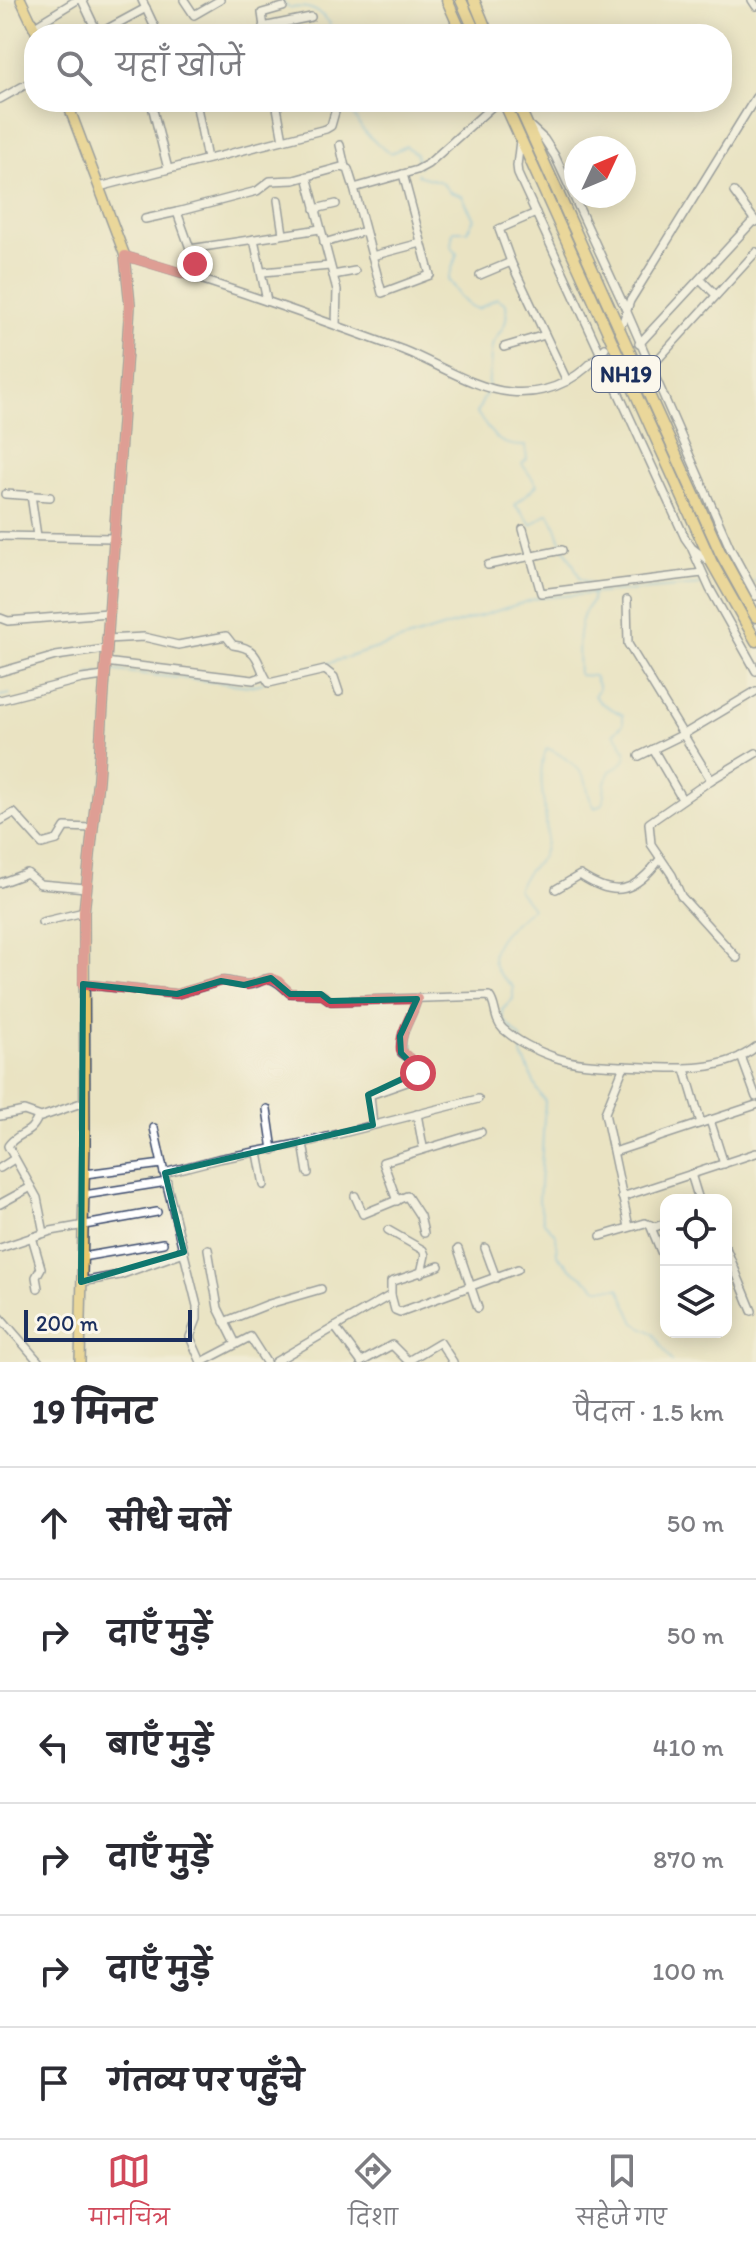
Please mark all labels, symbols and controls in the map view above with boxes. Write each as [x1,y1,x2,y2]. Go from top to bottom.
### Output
search box [24,24,732,112]
icon: search [52,46,96,90]
text: यहाँ खोजें [116,47,244,84]
north arrow [564,136,636,208]
route end [177,246,213,282]
road number: NH19 [592,356,660,392]
route start [400,1055,436,1091]
map controls [660,1194,732,1338]
button: locate [660,1194,732,1266]
button: layers [660,1266,732,1338]
scale bar [24,1306,192,1342]
text: 200 m [36,1310,98,1337]
text: 19 मिनट [32,1391,156,1432]
text: पैदल · 1.5 km [574,1396,724,1428]
icon: ahead [32,1501,76,1545]
text: सीधे चलें [108,1502,230,1539]
text: 50 m [667,1507,724,1539]
icon: right [32,1613,76,1657]
text: दाएँ मुड़ें [108,1614,211,1651]
text: 50 m [667,1619,724,1651]
icon: left [32,1725,76,1769]
text: बाएँ मुड़ें [108,1726,212,1763]
text: 410 m [653,1731,724,1763]
icon: right [32,1837,76,1881]
text: दाएँ मुड़ें [108,1838,211,1875]
text: 870 m [653,1843,724,1875]
icon: right [32,1949,76,1993]
text: दाएँ मुड़ें [108,1950,211,1987]
text: 100 m [652,1955,724,1987]
icon: arrive [32,2061,76,2105]
text: गंतव्य पर पहुँचे [108,2062,304,2099]
tab: मानचित्र [89,2149,170,2242]
tab: दिशा [348,2149,398,2242]
tab: सहेजे गए [576,2149,667,2242]

